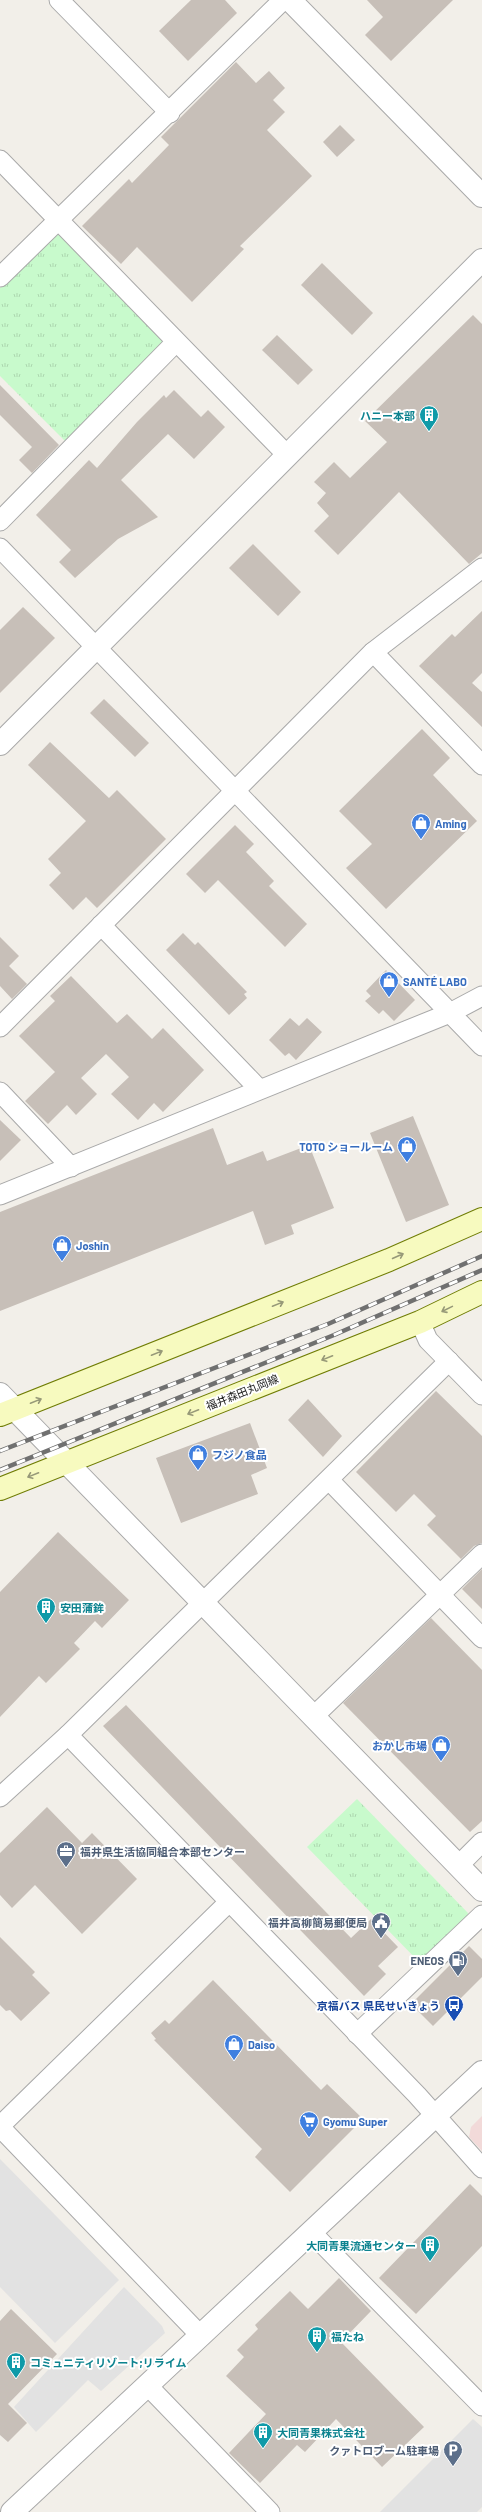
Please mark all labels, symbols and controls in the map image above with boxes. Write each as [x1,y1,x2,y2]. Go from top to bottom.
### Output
building icon: ハニー本部 [418,404,440,432]
place label: ハニー本部 [360,409,415,422]
shop icon: Aming [410,812,432,840]
place label: Aming [435,817,467,830]
shop icon: SANTÉ LABO [378,970,400,998]
place label: SANTÉ LABO [403,975,467,988]
shop icon: TOTO ショールーム [396,1135,418,1163]
place label: TOTO ショールーム [299,1140,393,1153]
shop icon: Joshin [51,1234,73,1262]
place label: Joshin [76,1239,109,1252]
one-way arrow [392,1252,404,1259]
one-way arrow [271,1300,283,1308]
one-way arrow [441,1306,453,1313]
one-way arrow [151,1349,163,1356]
one-way arrow [321,1355,333,1363]
street label: 福井森田丸岡線 [204,1372,280,1412]
one-way arrow [30,1397,42,1405]
one-way arrow [187,1408,199,1416]
shop icon: フジノ食品 [187,1443,209,1471]
place label: フジノ食品 [212,1448,267,1461]
one-way arrow [28,1472,40,1480]
building icon: 安田蒲鉾 [35,1596,57,1624]
place label: 安田蒲鉾 [60,1601,104,1614]
shop icon: おかし市場 [430,1734,452,1762]
place label: おかし市場 [372,1739,427,1752]
office icon: 福井県生活協同組合本部センター [55,1840,77,1868]
place label: 福井県生活協同組合本部センター [80,1845,245,1858]
public building icon: 福井高柳簡易郵便局 [370,1911,392,1939]
place label: 福井高柳簡易郵便局 [268,1916,367,1929]
fuel station icon: ENEOS [447,1949,469,1977]
place label: ENEOS [411,1954,444,1967]
bus stop icon: 京福バス 県民せいきょう [443,1994,465,2022]
place label: 京福バス 県民せいきょう [317,1999,440,2012]
shop icon: Daiso [223,2033,245,2061]
place label: Daiso [248,2038,275,2051]
supermarket icon: Gyomu Super [298,2110,320,2138]
place label: Gyomu Super [323,2115,388,2128]
building icon: 大同青果流通センター [419,2234,441,2262]
place label: 大同青果流通センター [306,2239,416,2252]
building icon: 福たね [306,2325,328,2353]
place label: 福たね [331,2330,364,2343]
building icon: コミュニティリゾート;リライム [5,2351,27,2379]
place label: コミュニティリゾート;リライム [30,2356,187,2369]
building icon: 大同青果株式会社 [252,2421,274,2449]
place label: 大同青果株式会社 [277,2426,365,2439]
parking icon: クァトロブーム駐車場 [442,2439,464,2467]
place label: クァトロブーム駐車場 [329,2444,439,2457]

